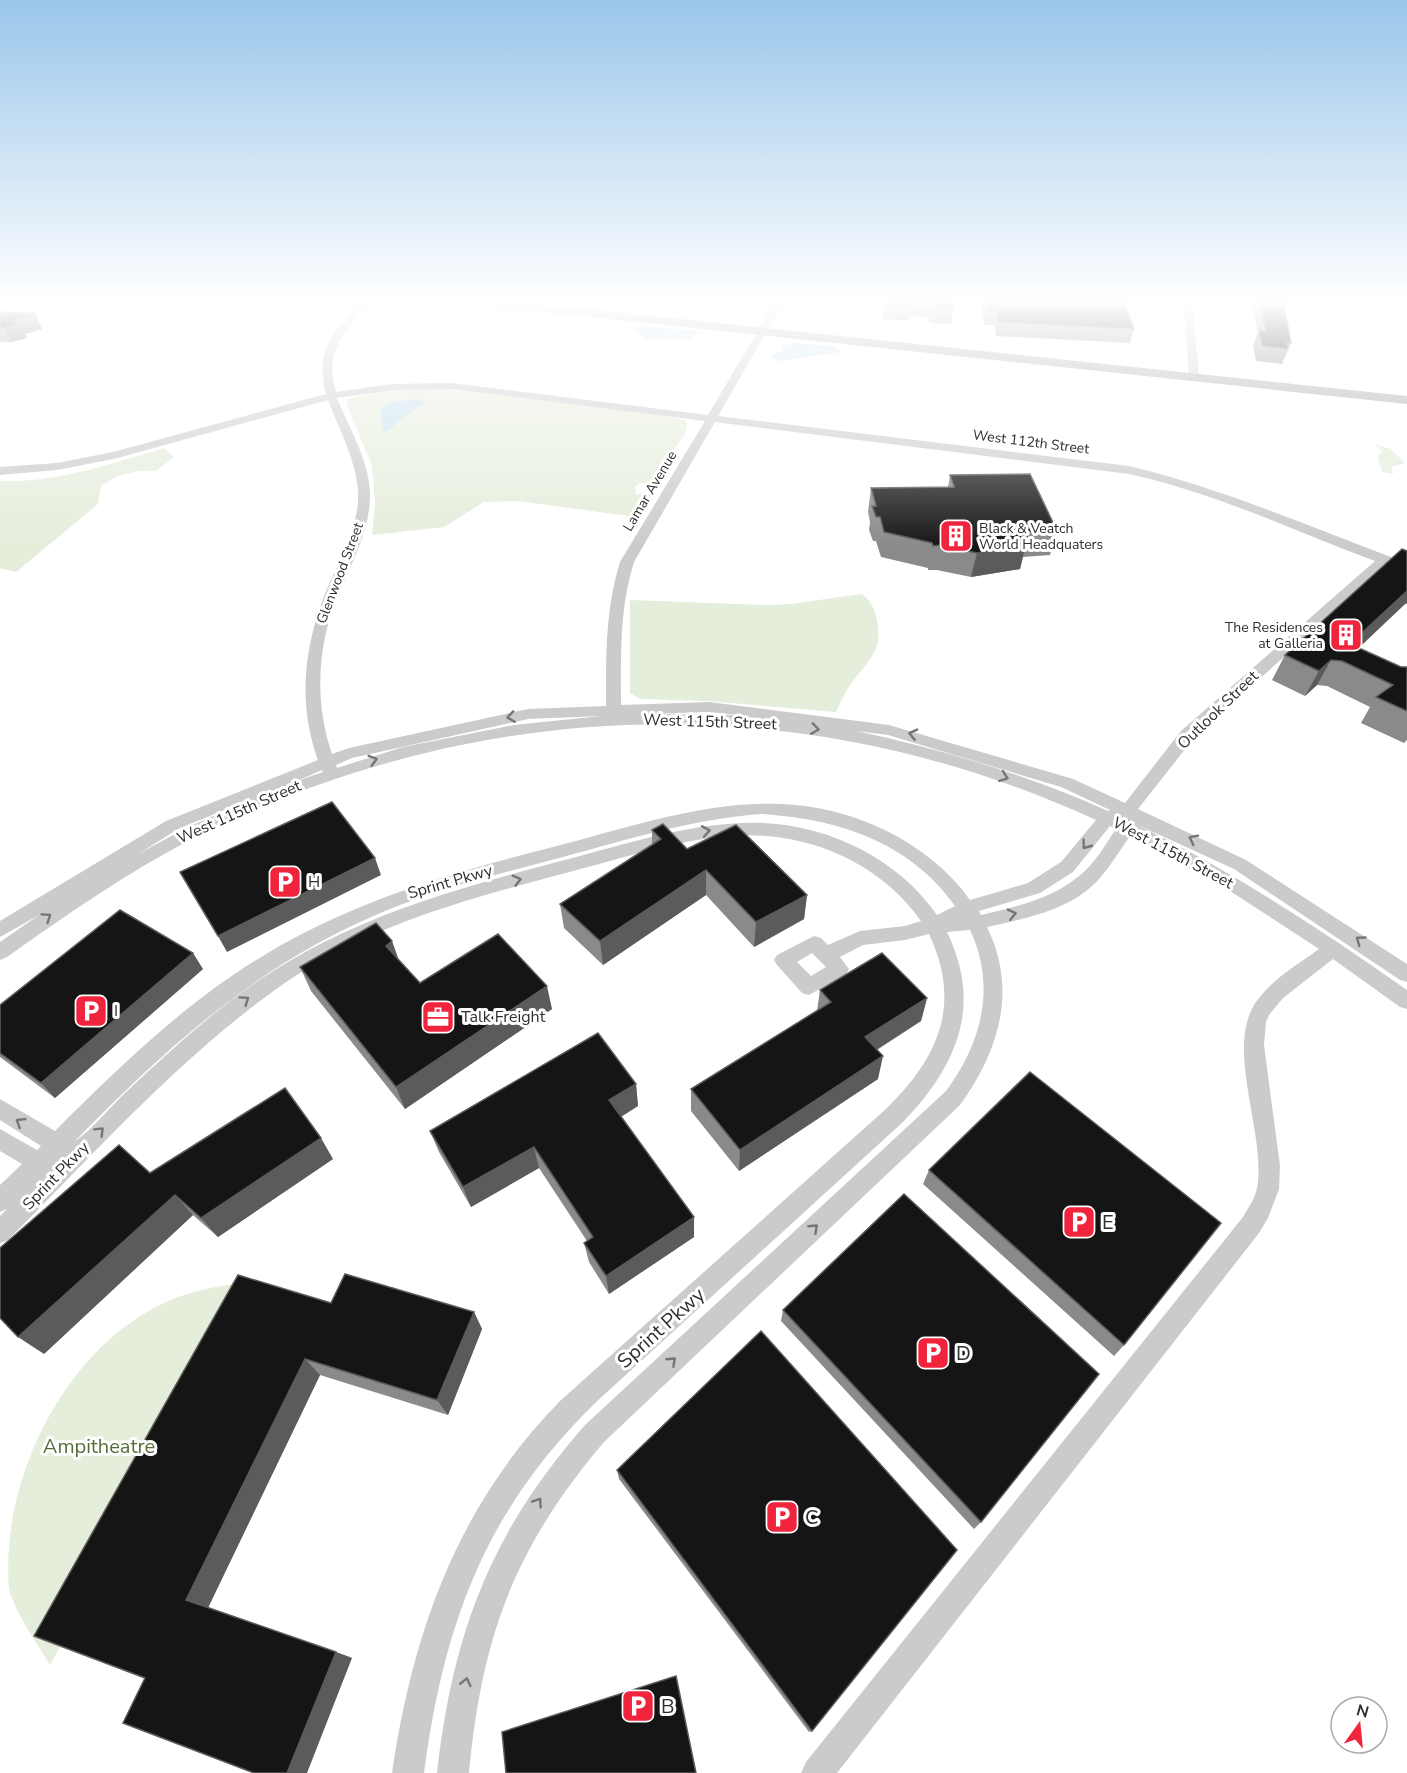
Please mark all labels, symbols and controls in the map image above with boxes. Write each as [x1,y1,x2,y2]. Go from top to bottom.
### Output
street label: West 112th Street [972,425,1090,459]
street label: Lamar Avenue [619,447,681,535]
building icon: Black & Veatch World Headquaters [938,518,974,554]
place label: Black & Veatch World Headquaters [979,519,1104,554]
street label: Glenwood Street [312,520,368,626]
building icon: The Residences at Galleria [1328,617,1364,653]
place label: The Residences at Galleria [1225,618,1323,653]
street label: Outlook Street [1173,665,1264,754]
street label: West 115th Street [643,709,778,735]
one-way arrow [506,710,515,722]
one-way arrow [811,723,820,735]
one-way arrow [908,728,918,741]
one-way arrow [367,755,378,767]
one-way arrow [998,770,1009,783]
street label: West 115th Street [173,775,305,849]
street label: West 115th Street [1109,812,1238,894]
one-way arrow [701,826,711,838]
one-way arrow [1189,835,1199,846]
one-way arrow [1083,838,1094,849]
street label: Sprint Pkwy [405,859,496,905]
parking icon: H [267,864,303,900]
place label: H [308,871,320,893]
one-way arrow [512,874,522,887]
one-way arrow [1007,909,1017,922]
one-way arrow [41,913,52,924]
one-way arrow [1355,936,1366,947]
parking icon: I [73,993,109,1029]
one-way arrow [238,996,249,1007]
office icon: Talk Freight [420,999,456,1035]
place label: I [114,1000,118,1022]
place label: Talk Freight [461,1006,546,1028]
one-way arrow [16,1117,26,1129]
one-way arrow [93,1127,104,1138]
street label: Sprint Pkwy [18,1136,95,1215]
parking icon: E [1061,1204,1097,1240]
place label: E [1102,1209,1114,1236]
one-way arrow [808,1224,818,1235]
street label: Sprint Pkwy [611,1281,711,1375]
parking icon: D [915,1335,951,1371]
place label: D [956,1340,971,1367]
one-way arrow [665,1357,675,1368]
park label: Ampitheatre [43,1433,155,1460]
one-way arrow [531,1498,542,1509]
parking icon: C [764,1499,800,1535]
place label: C [805,1504,818,1531]
one-way arrow [458,1677,471,1687]
parking icon: B [620,1688,656,1724]
place label: B [661,1693,675,1720]
north arrow [1329,1695,1389,1755]
text: N [1354,1699,1371,1724]

